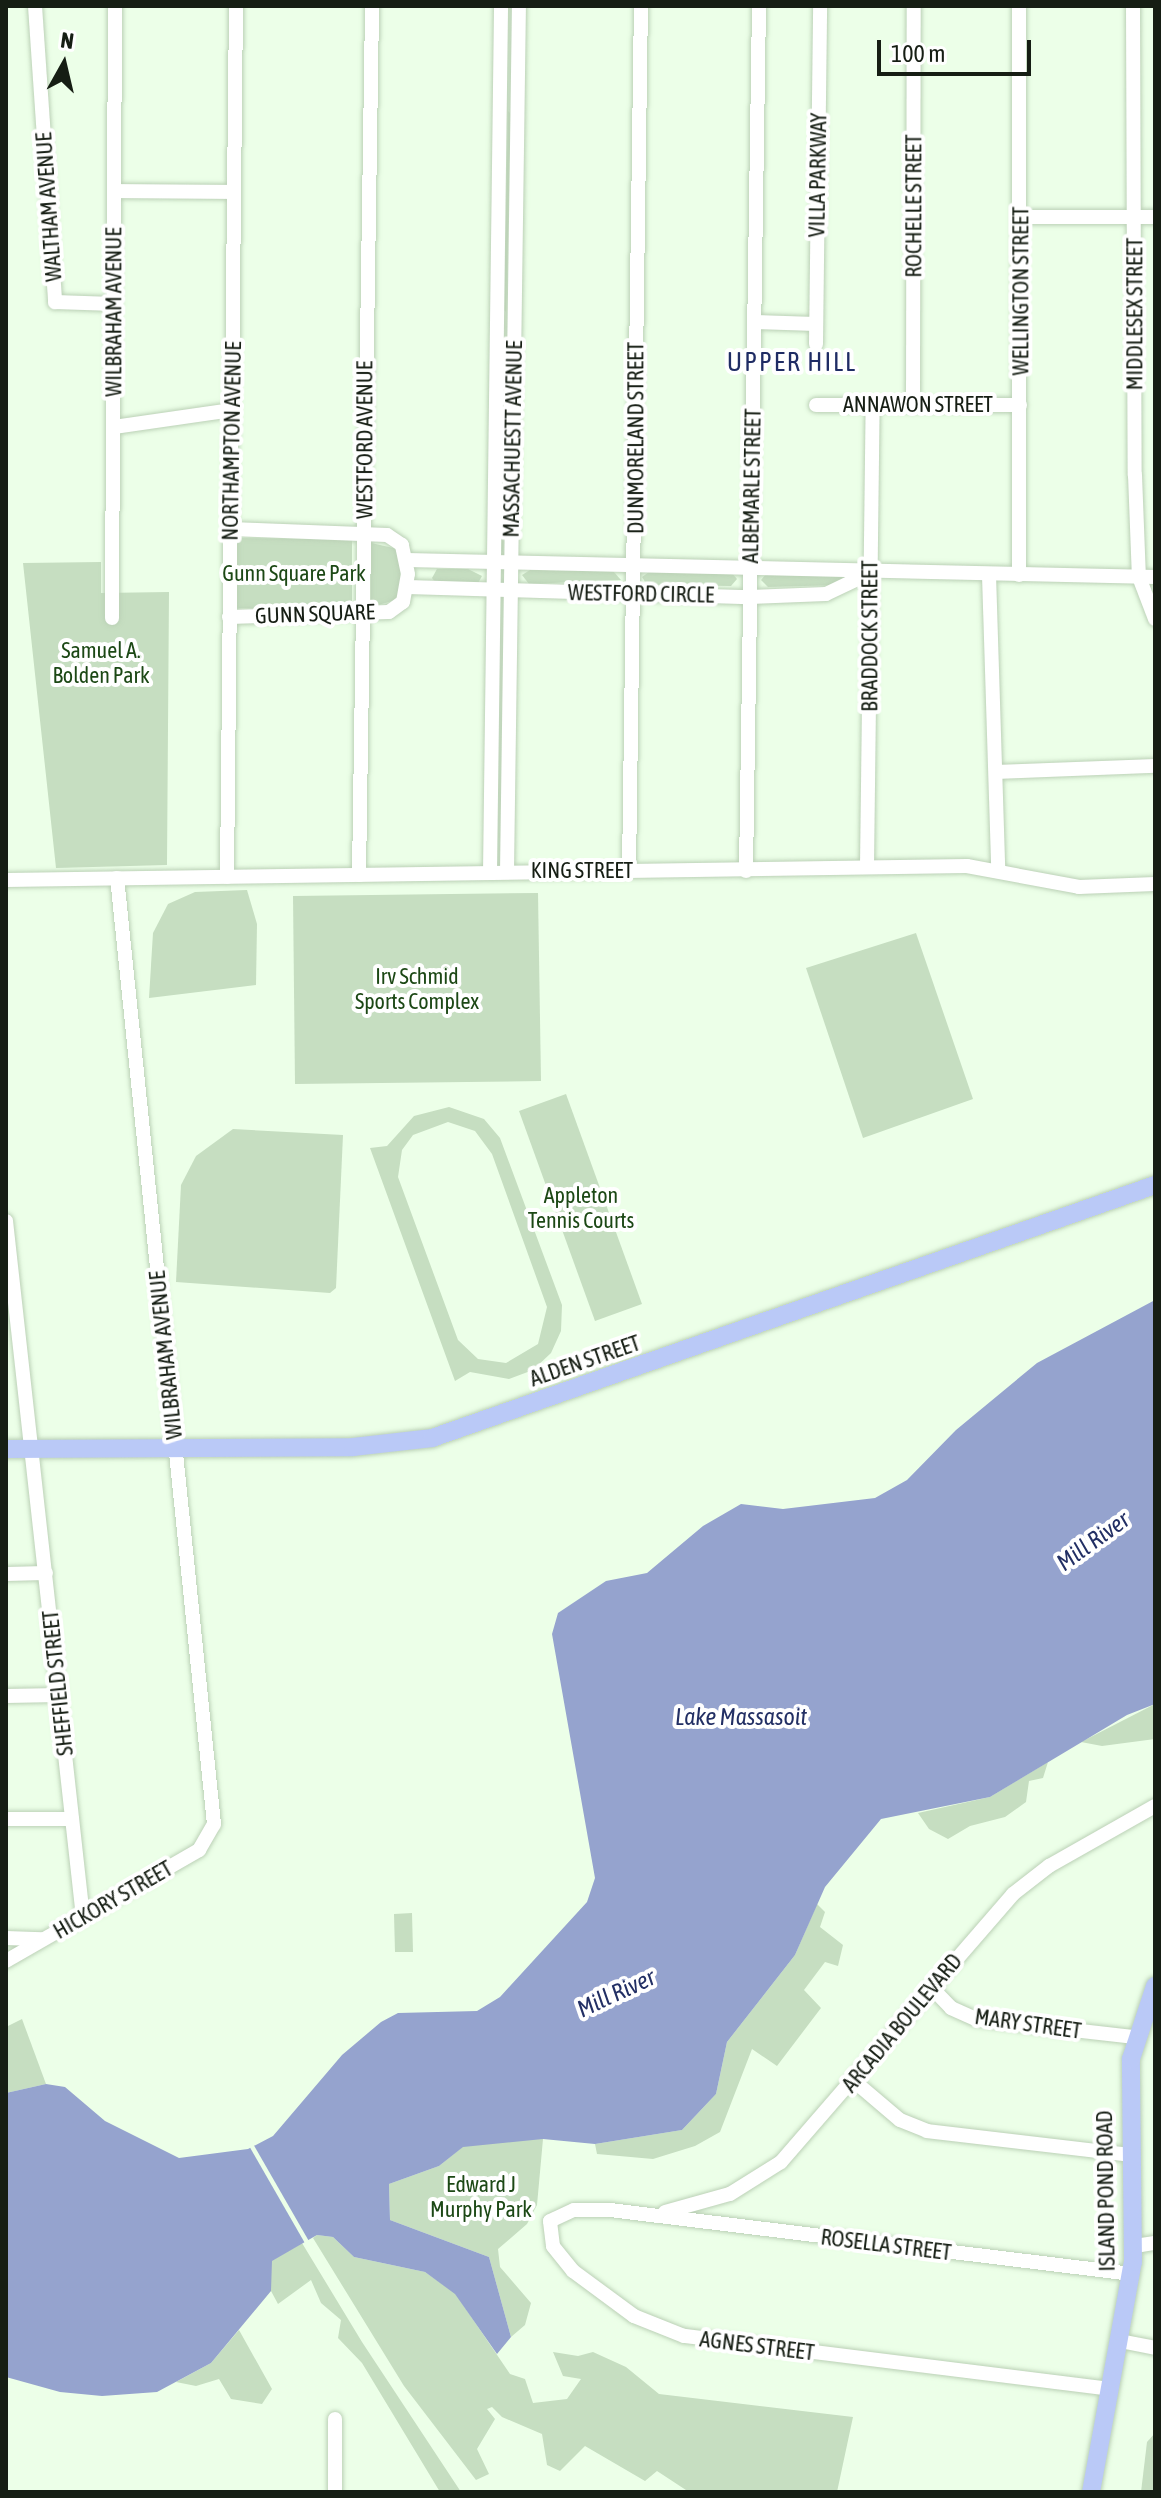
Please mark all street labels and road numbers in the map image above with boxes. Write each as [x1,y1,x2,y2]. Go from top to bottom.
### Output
street label: VILLA PARKWAY [804,112,832,238]
street label: WALTHAM AVENUE [31,131,67,283]
street label: ROCHELLE STREET [901,134,927,278]
street label: WELLINGTON STREET [1008,207,1034,375]
street label: WILBRAHAM AVENUE [101,227,127,397]
street label: MIDDLESEX STREET [1122,238,1148,390]
street label: MASSACHUESTT AVENUE [498,340,528,538]
street label: NORTHAMPTON AVENUE [217,341,247,541]
street label: DUNMORELAND STREET [623,342,649,534]
street label: WESTFORD AVENUE [352,361,378,519]
street label: ANNAWON STREET [843,392,993,418]
street label: ALBEMARLE STREET [737,408,767,564]
street label: BRADDOCK STREET [857,560,883,712]
street label: WESTFORD CIRCLE [568,580,714,608]
street label: GUNN SQUARE [255,599,375,629]
street label: KING STREET [531,858,633,884]
street label: WILBRAHAM AVENUE [144,1269,188,1441]
street label: ALDEN STREET [526,1330,644,1392]
street label: SHEFFIELD STREET [37,1609,79,1757]
street label: HICKORY STREET [49,1855,177,1945]
street label: ARCADIA BOULEVARD [836,1948,968,2098]
street label: MARY STREET [973,2003,1083,2045]
street label: ISLAND POND ROAD [1091,2110,1121,2272]
street label: ROSELLA STREET [819,2224,953,2266]
street label: AGNES STREET [698,2326,816,2366]

